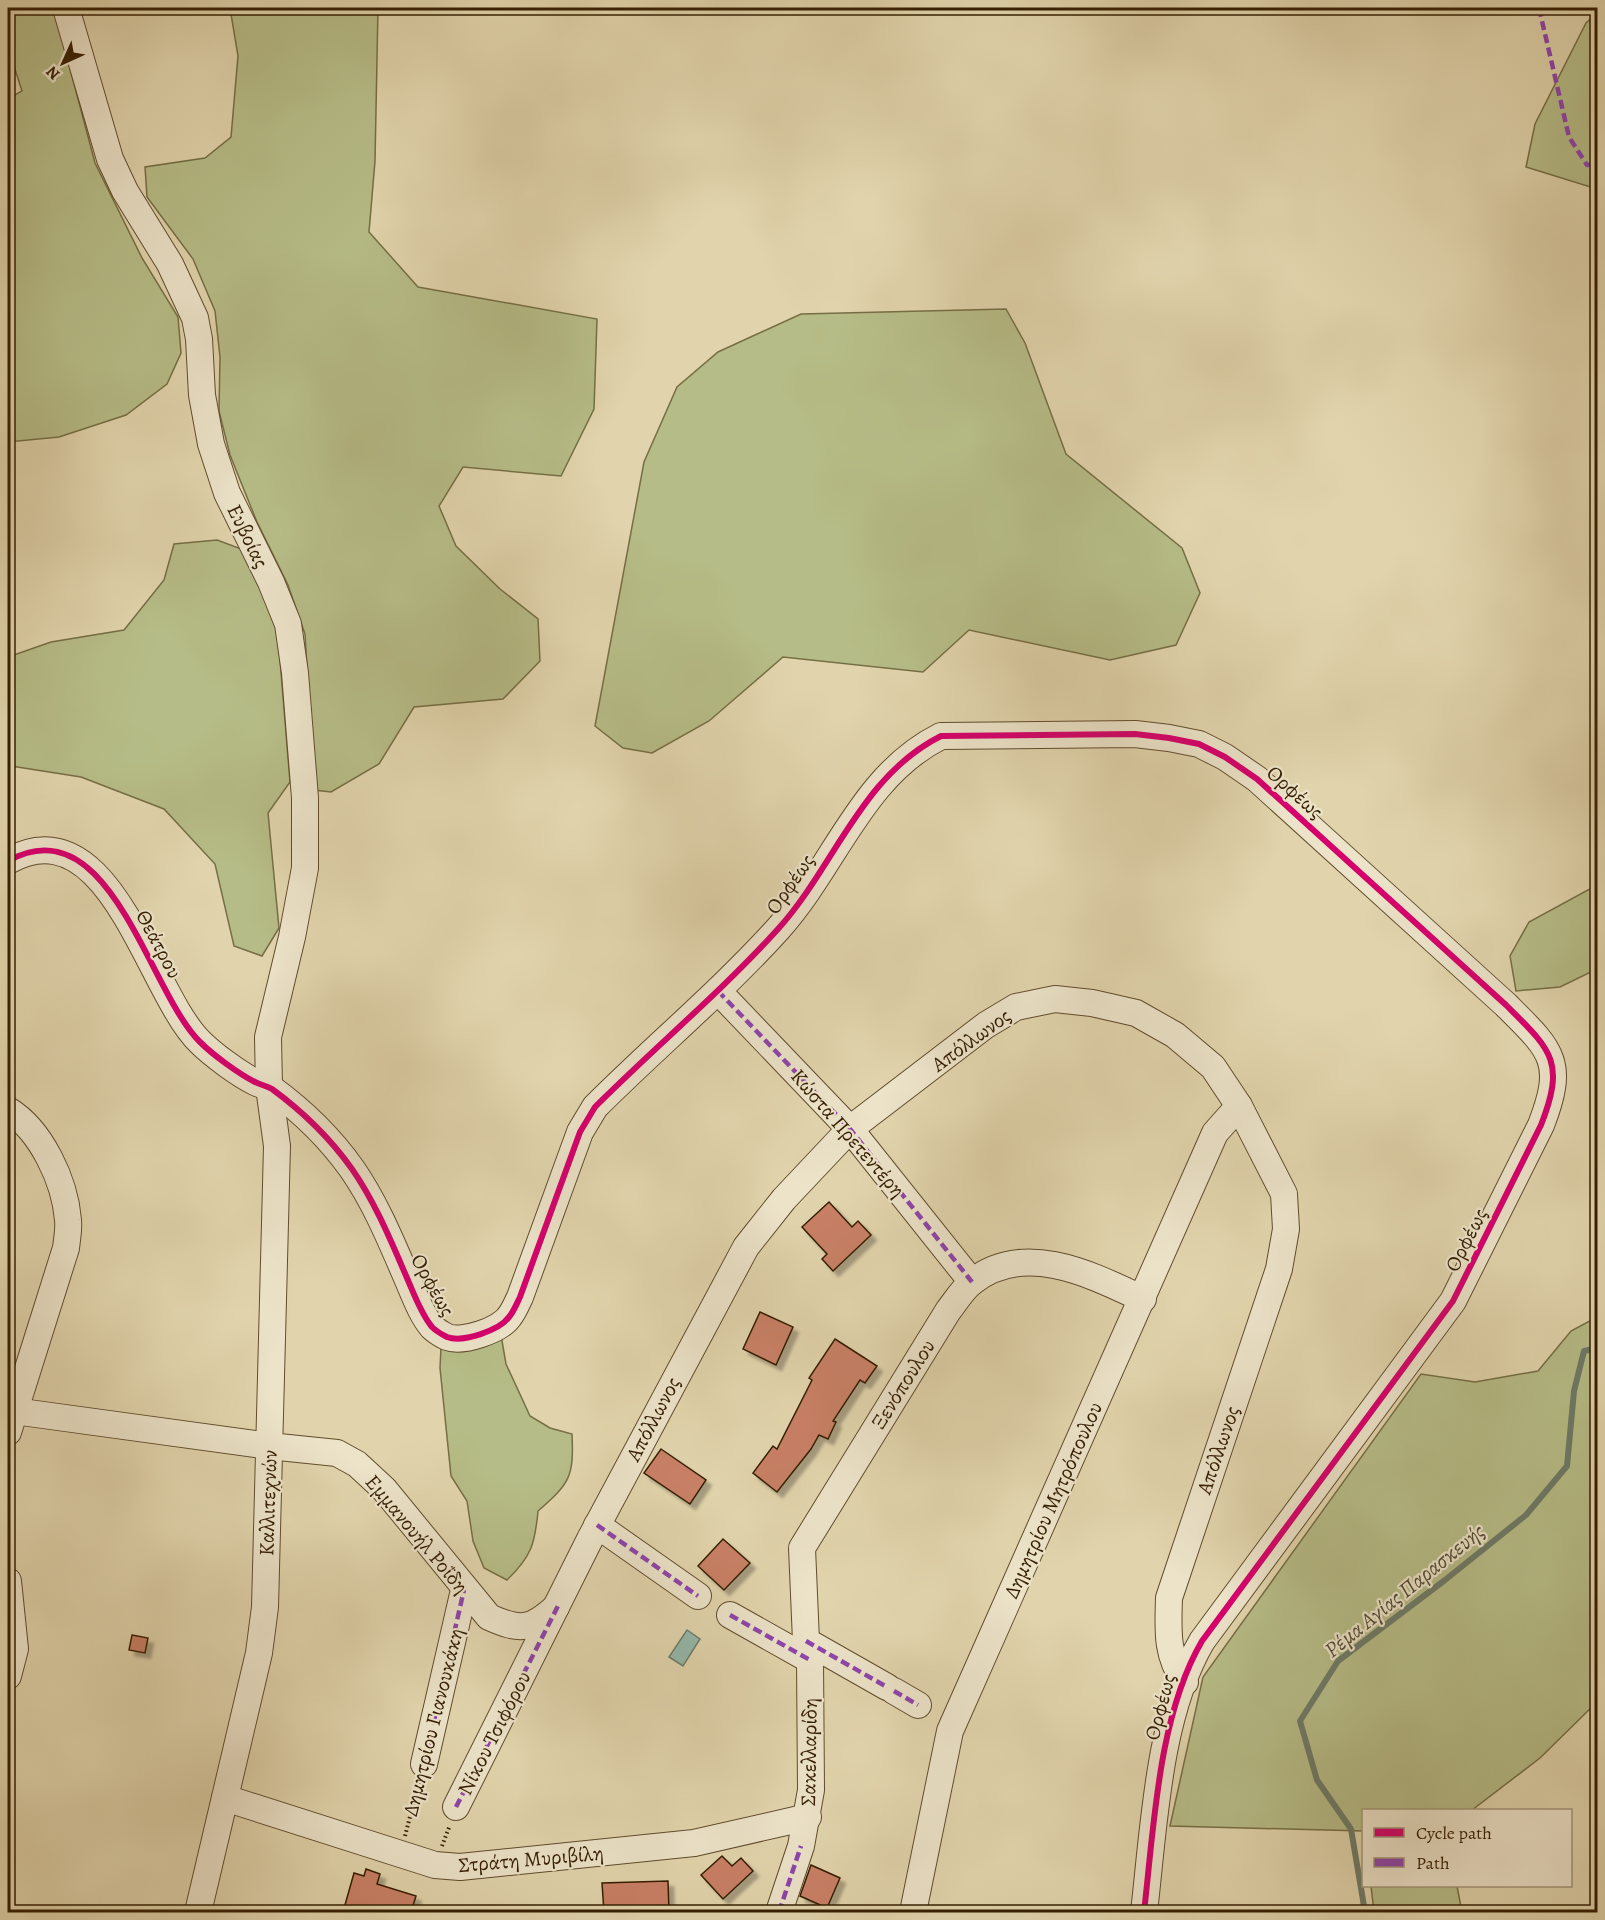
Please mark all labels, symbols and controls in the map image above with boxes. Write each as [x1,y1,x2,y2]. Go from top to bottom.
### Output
north arrow [33,33,93,93]
text: N [41,61,65,85]
street label: Ευβοίας [221,499,275,573]
street label: Ορφέως [1260,759,1330,825]
street label: Ορφέως [759,848,821,920]
street label: Θεάτρου [129,905,189,983]
street label: Απόλλωνος [925,1002,1016,1079]
street label: Κώστα Πρετεντέρη [784,1063,912,1203]
street label: Ορφέως [1438,1203,1494,1277]
street label: Ορφέως [404,1249,462,1321]
street label: Ξενόπουλου [864,1334,942,1434]
street label: Απόλλωνος [619,1372,687,1467]
street label: Δημητρίου Μητρόπουλου [997,1397,1109,1603]
street label: Απόλλωνος [1190,1402,1246,1499]
street label: Καλλιτεχνών [252,1449,284,1557]
street label: Εμμανουήλ Ροΐδη [359,1468,475,1600]
water label: Ρέμα Αγίας Παρασκευής [1318,1517,1491,1665]
street label: Δημητρίου Γιανουκάκη [396,1625,470,1819]
street label: Νίκου Τσιφόρου [451,1666,537,1800]
street label: Ορφέως [1138,1671,1182,1743]
street label: Σακελλαρίδη [794,1698,824,1806]
legend [1362,1809,1572,1887]
text: Cycle path [1416,1821,1492,1845]
street label: Στράτη Μυριβίλη [457,1839,605,1879]
text: Path [1416,1851,1450,1875]

